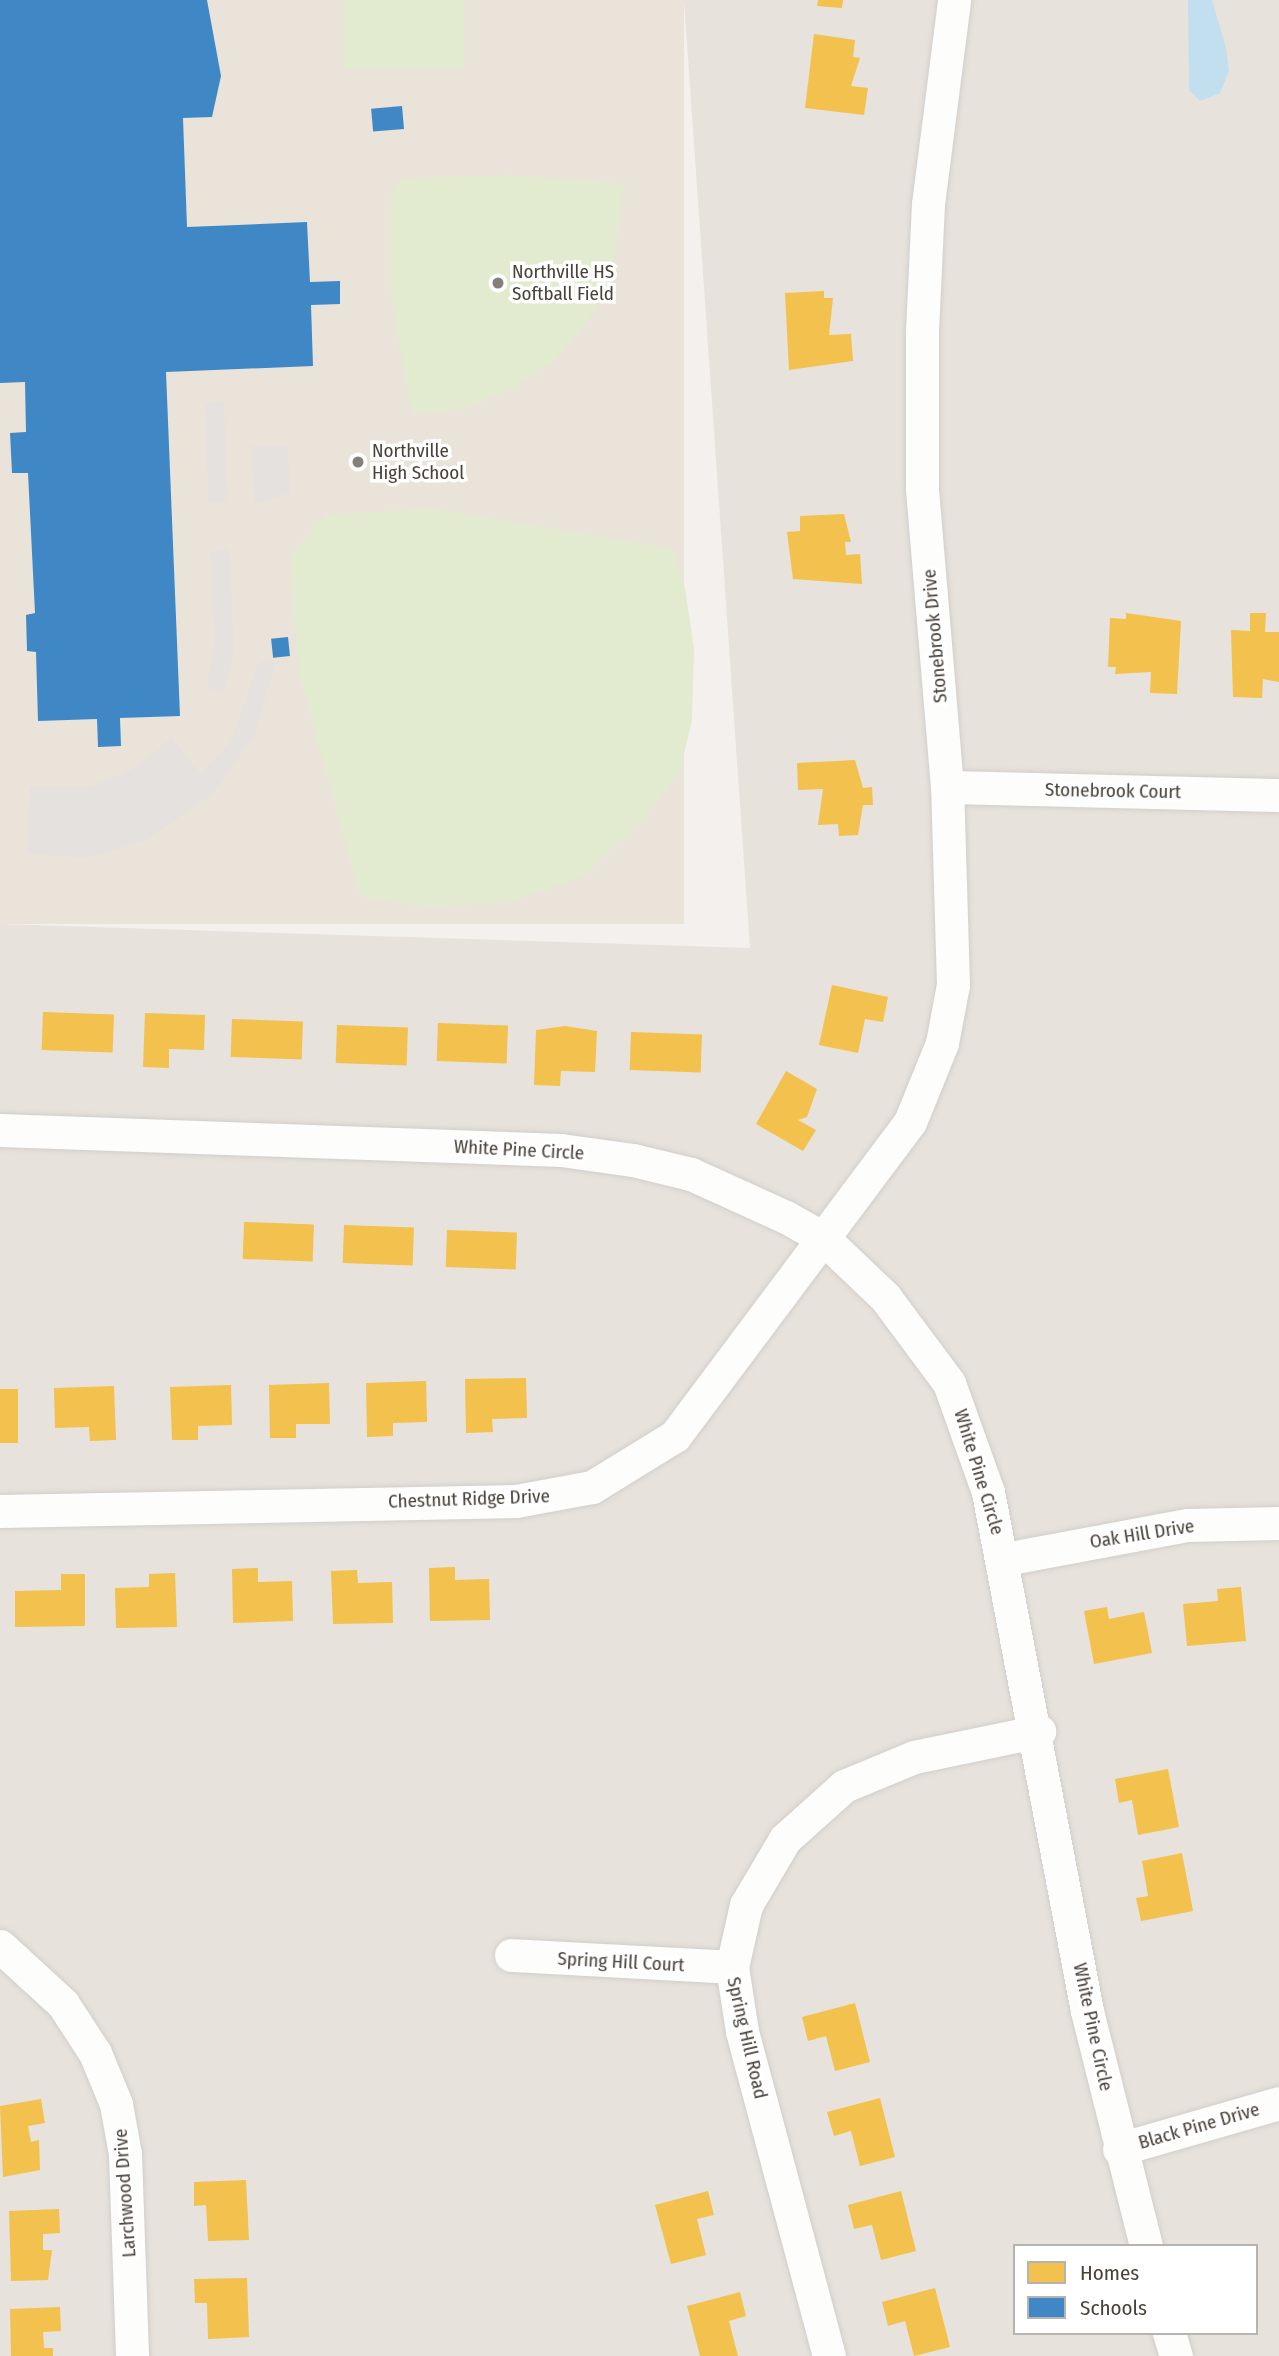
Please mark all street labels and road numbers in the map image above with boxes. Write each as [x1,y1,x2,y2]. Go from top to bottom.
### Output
street label: Stonebrook Drive [918,568,952,704]
street label: Stonebrook Court [1045,778,1181,804]
street label: White Pine Circle [453,1135,585,1165]
street label: White Pine Circle [949,1406,1009,1538]
street label: Chestnut Ridge Drive [388,1485,550,1513]
street label: Oak Hill Drive [1088,1514,1196,1554]
street label: Spring Hill Court [557,1947,685,1977]
street label: White Pine Circle [1068,1961,1118,2093]
street label: Spring Hill Road [722,1975,772,2101]
street label: Black Pine Drive [1136,2098,1262,2154]
street label: Larchwood Drive [109,2128,141,2258]

